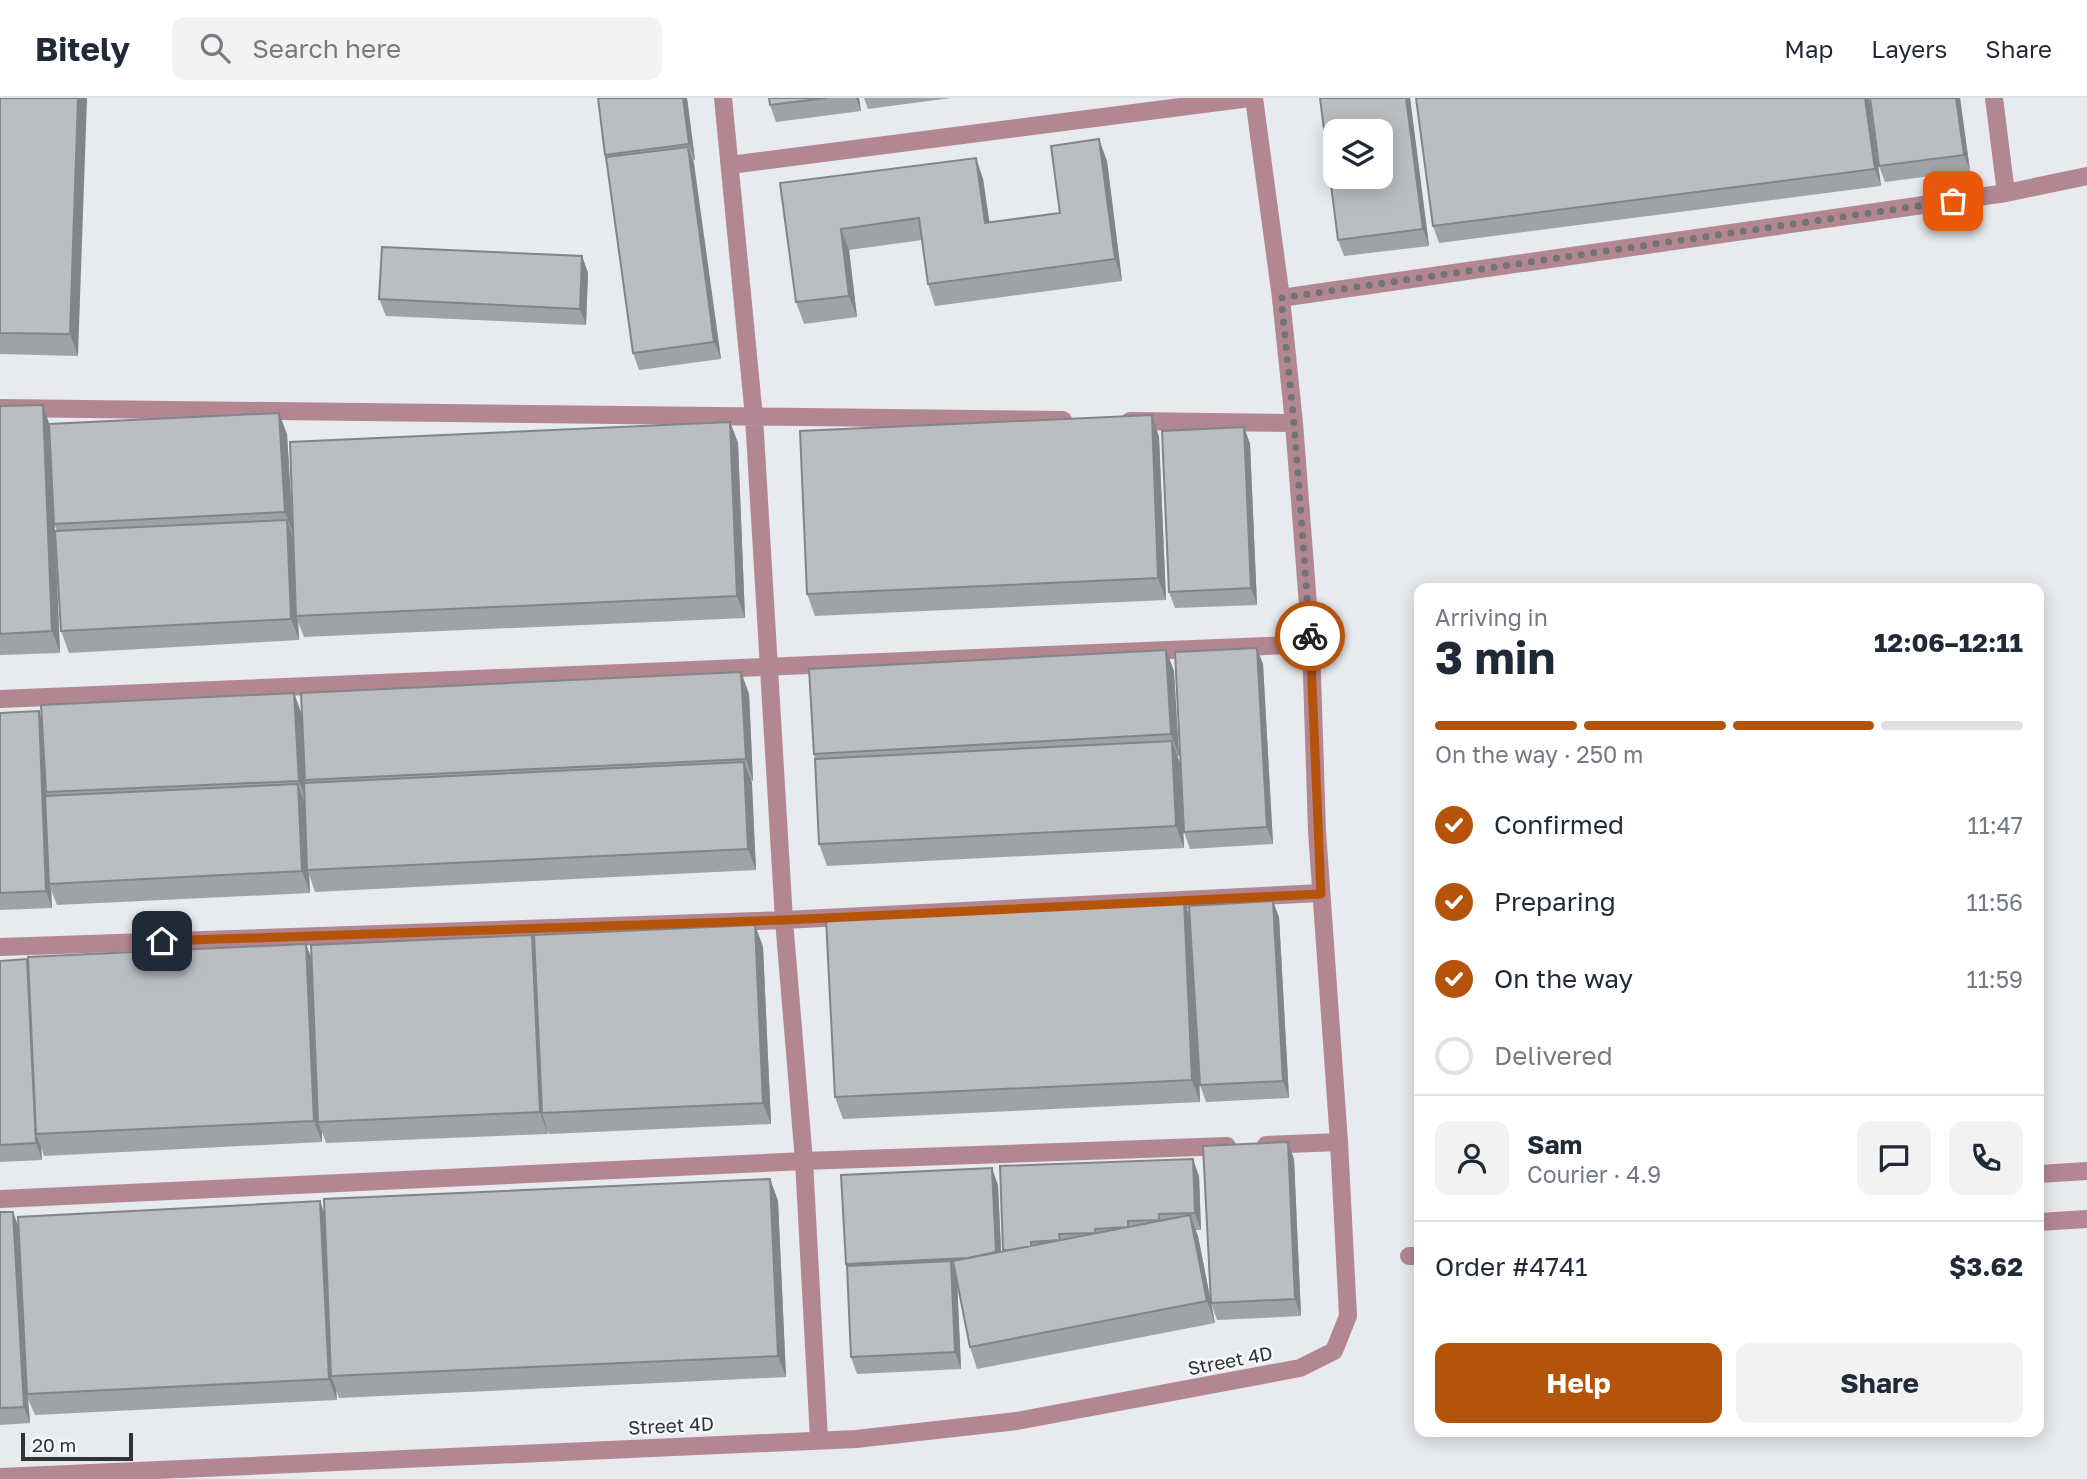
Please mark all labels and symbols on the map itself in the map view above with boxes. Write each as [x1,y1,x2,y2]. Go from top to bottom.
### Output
pin [1923,171,1983,231]
courier [1275,601,1345,671]
pin [132,911,192,971]
street label: Street 4D [1186,1341,1274,1379]
street label: Street 4D [628,1411,714,1439]
scale bar [21,1430,133,1462]

